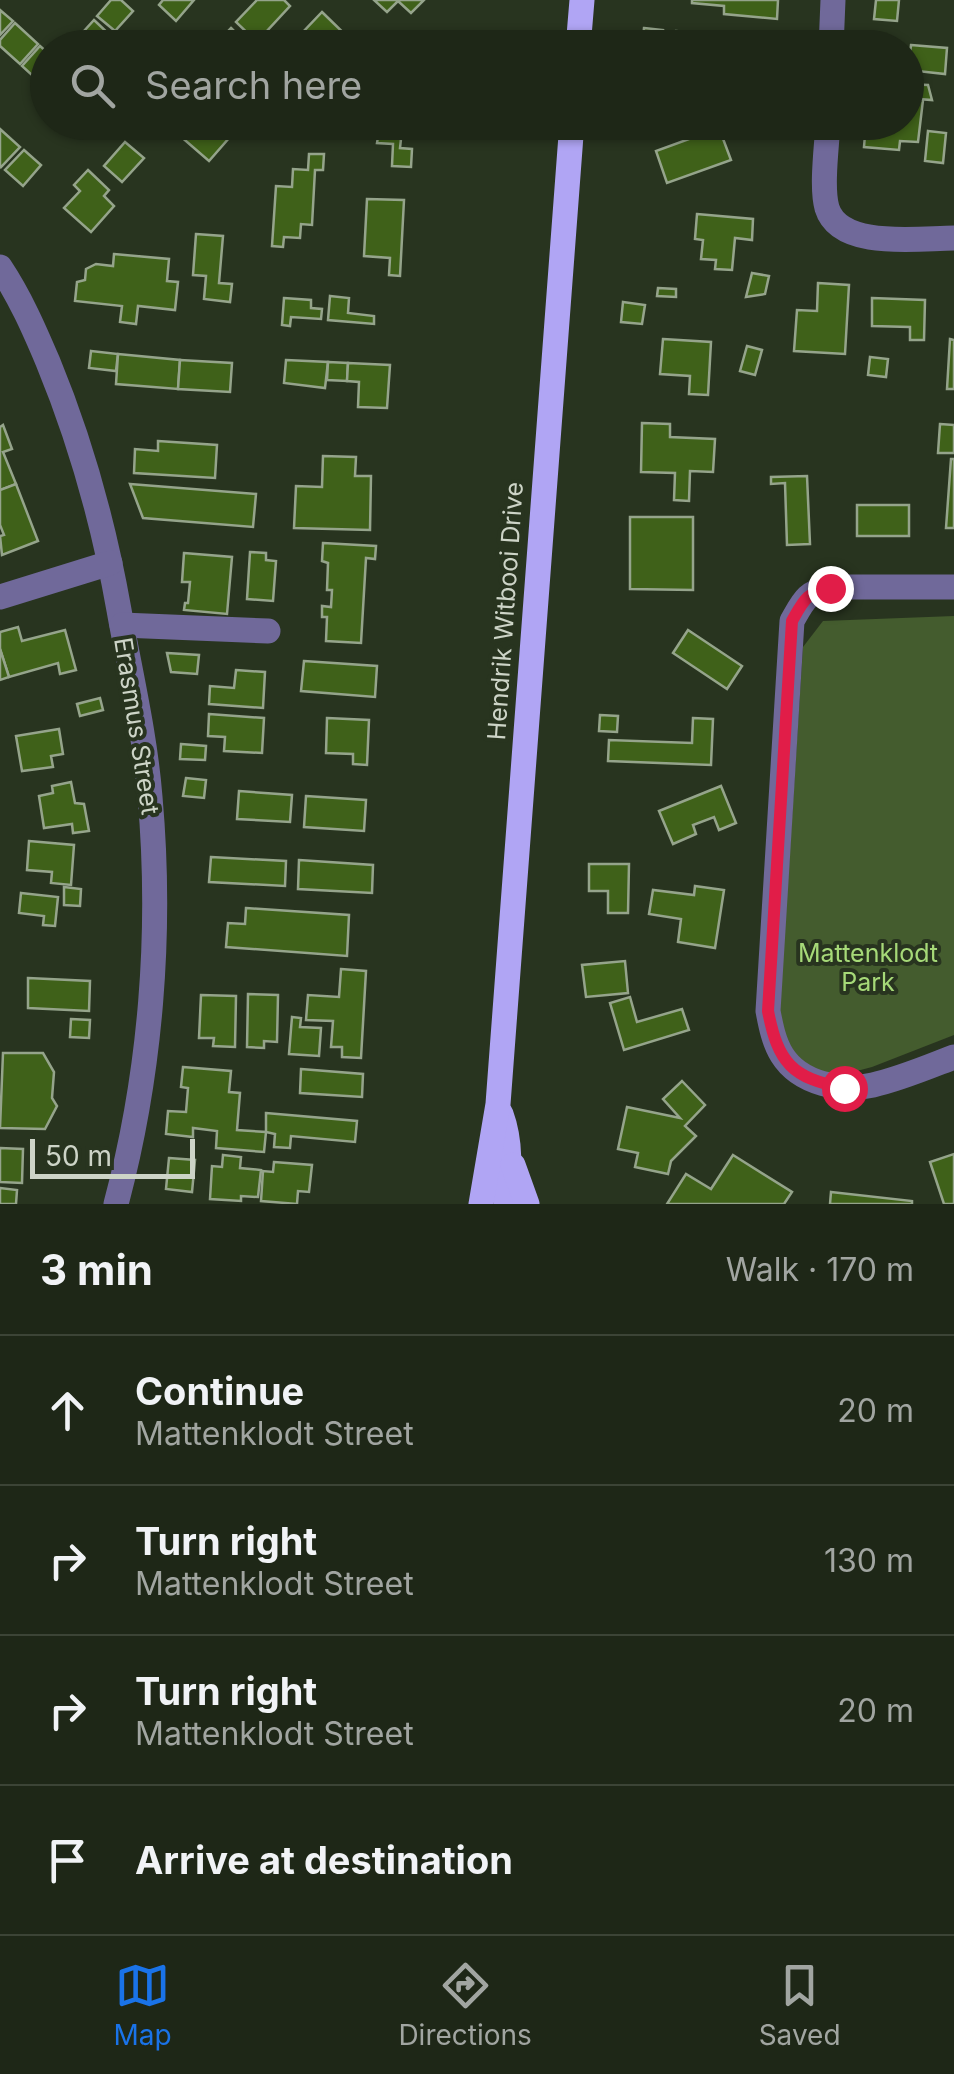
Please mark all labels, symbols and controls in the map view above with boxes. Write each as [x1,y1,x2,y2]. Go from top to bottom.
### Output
search box [30,30,924,140]
icon: search [65,58,120,113]
text: Search here [145,62,362,108]
street label: Hendrik Witbooi Drive [481,481,529,741]
route end [808,566,854,612]
street label: Erasmus Street [108,635,166,817]
park label: Mattenklodt Park [798,938,938,997]
route start [822,1066,868,1112]
scale bar [30,1134,195,1178]
text: 50 m [45,1139,112,1173]
text: 3 min [40,1244,153,1295]
text: Walk · 170 m [726,1250,914,1289]
text: Continue [135,1368,304,1414]
icon: ahead [40,1383,95,1438]
text: 20 m [837,1391,914,1430]
text: Mattenklodt Street [135,1414,414,1453]
text: Turn right [135,1518,317,1564]
icon: right [40,1533,95,1588]
text: 130 m [824,1541,914,1580]
text: Mattenklodt Street [135,1564,414,1603]
text: Turn right [135,1668,317,1714]
icon: right [40,1683,95,1738]
text: 20 m [837,1691,914,1730]
text: Mattenklodt Street [135,1714,414,1753]
icon: arrive [40,1833,95,1888]
text: Arrive at destination [135,1837,513,1883]
tab: Map [113,1958,172,2052]
tab: Directions [398,1958,532,2052]
tab: Saved [759,1958,841,2052]

